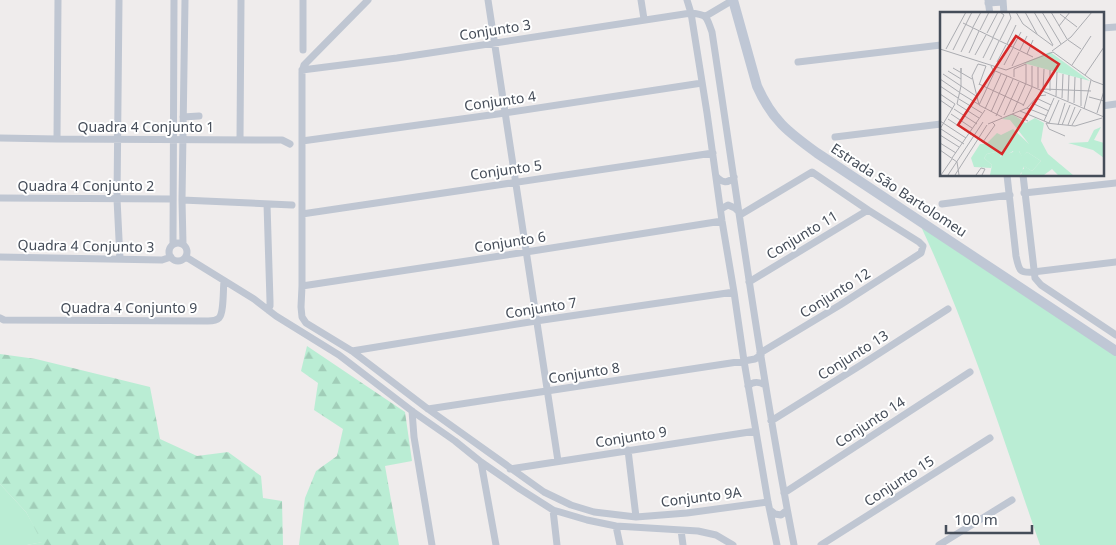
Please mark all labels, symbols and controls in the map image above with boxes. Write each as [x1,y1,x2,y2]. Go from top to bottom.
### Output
inset map [940,12,1104,176]
street label: Conjunto 3 [458,14,532,45]
street label: Conjunto 4 [463,86,537,115]
street label: Quadra 4 Conjunto 1 [78,117,214,136]
street label: Estrada São Bartolomeu [828,138,971,241]
street label: Conjunto 5 [469,155,543,184]
street label: Quadra 4 Conjunto 2 [18,176,154,195]
street label: Conjunto 11 [763,206,841,263]
street label: Conjunto 6 [473,226,547,257]
street label: Quadra 4 Conjunto 3 [17,235,155,256]
street label: Conjunto 12 [796,263,874,322]
street label: Conjunto 7 [504,292,578,323]
street label: Quadra 4 Conjunto 9 [61,298,197,317]
street label: Conjunto 13 [814,325,892,384]
street label: Conjunto 8 [547,357,621,388]
street label: Conjunto 14 [831,392,908,451]
street label: Conjunto 9 [594,421,668,452]
street label: Conjunto 15 [860,451,937,510]
street label: Conjunto 9A [660,482,742,511]
scale bar [946,502,1032,534]
text: 100 m [954,509,998,529]

